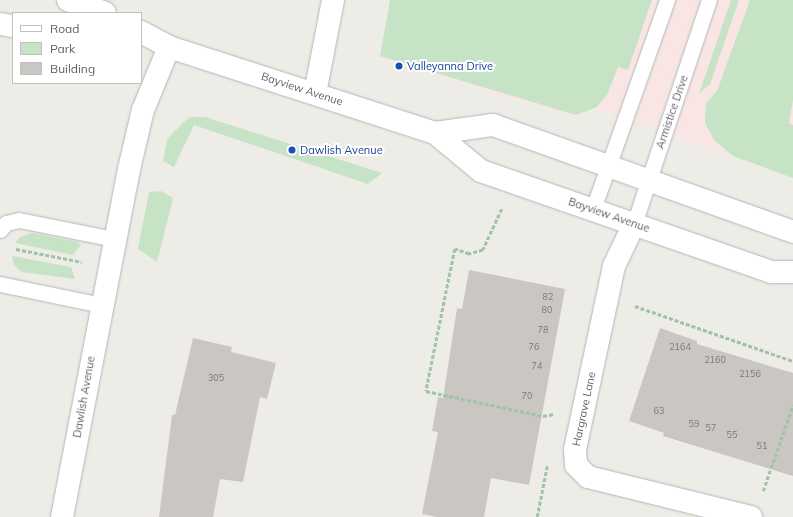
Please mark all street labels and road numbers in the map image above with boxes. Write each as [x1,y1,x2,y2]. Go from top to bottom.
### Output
street label: Bayview Avenue [259,70,345,108]
street label: Armistice Drive [653,73,691,151]
street label: Bayview Avenue [567,195,651,235]
street label: Dawlish Avenue [70,355,98,439]
street label: Hargrave Lane [570,371,598,447]

